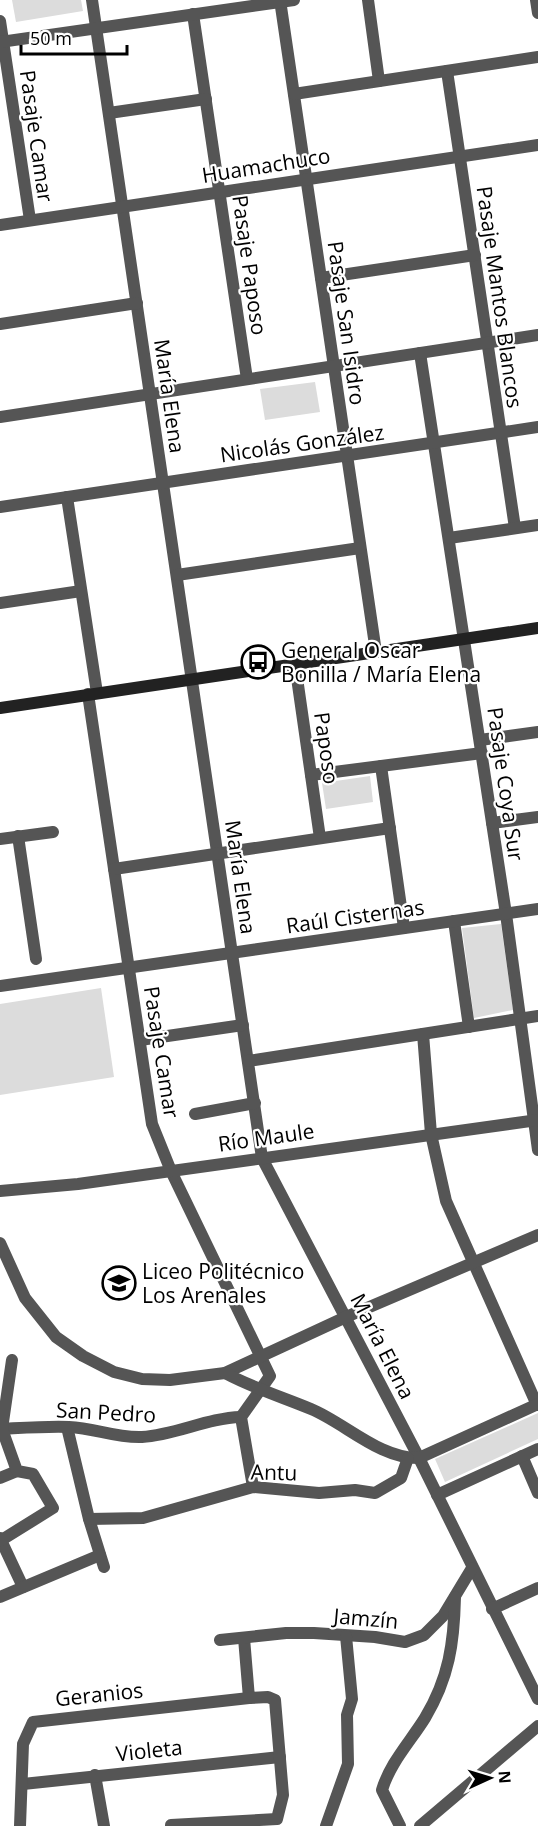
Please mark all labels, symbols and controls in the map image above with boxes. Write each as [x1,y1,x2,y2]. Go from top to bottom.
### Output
scale bar [21,18,128,56]
text: 50 m [30,26,72,50]
street label: Pasaje Camar [14,68,60,204]
street label: Huamachuco [200,141,332,189]
street label: Pasaje Mantos Blancos [471,184,529,410]
street label: Pasaje Paposo [226,193,274,337]
street label: Pasaje San Isidro [322,239,372,407]
street label: María Elena [148,337,192,455]
street label: Nicolás González [218,418,386,468]
place label: General Oscar Bonilla / María Elena [281,636,481,688]
bus stop icon: General Oscar Bonilla / María Elena [240,644,276,680]
street label: Pasaje Coya Sur [481,705,531,863]
street label: Paposo [308,710,346,786]
street label: María Elena [219,818,263,936]
street label: Raúl Cisternas [284,892,426,940]
street label: Pasaje Camar [138,984,186,1120]
street label: Río Maule [216,1116,316,1158]
place label: Liceo Politécnico Los Arenales [142,1257,304,1309]
school or university icon: Liceo Politécnico Los Arenales [101,1265,137,1301]
street label: María Elena [344,1288,422,1404]
street label: San Pedro [55,1395,157,1429]
street label: Antu [250,1458,298,1486]
street label: Jamzín [331,1601,399,1635]
street label: Geranios [54,1675,144,1713]
street label: Violeta [114,1733,184,1767]
north arrow [460,1748,520,1808]
text: N [494,1770,516,1784]

